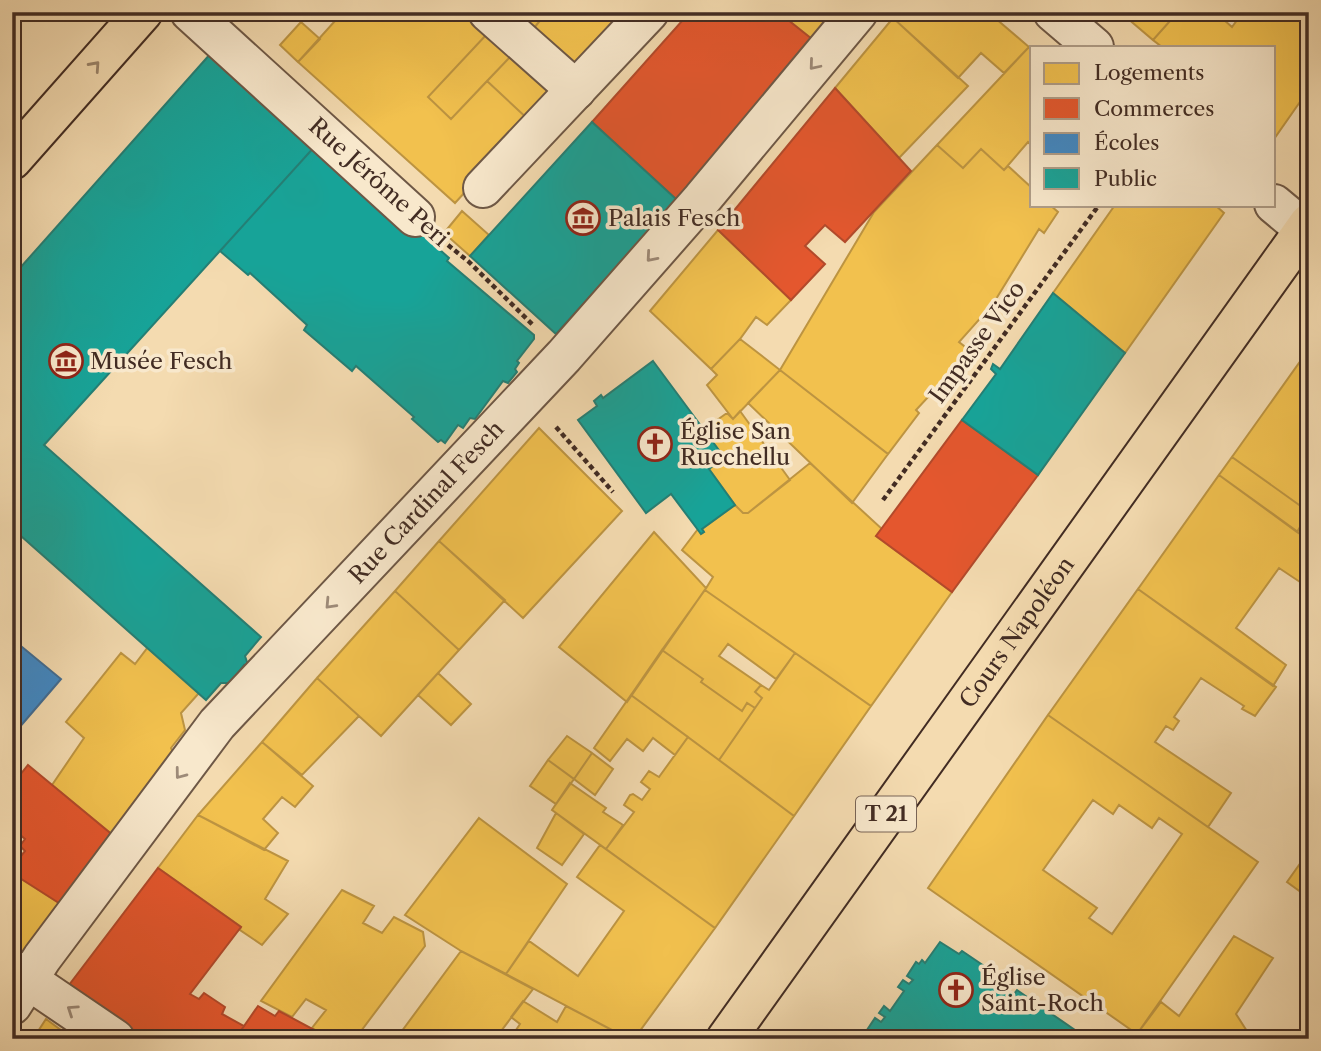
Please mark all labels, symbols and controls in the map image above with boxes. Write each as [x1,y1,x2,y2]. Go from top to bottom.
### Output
legend [1030,46,1276,206]
one-way arrow [810,56,822,69]
text: Logements [1094,60,1204,85]
one-way arrow [87,62,100,75]
text: Commerces [1094,96,1214,121]
street label: Rue Jérôme Peri [303,112,455,252]
text: Écoles [1094,130,1160,155]
text: Public [1094,166,1157,191]
museum icon: Palais Fesch [564,199,602,237]
place label: Palais Fesch [608,204,740,232]
one-way arrow [647,249,659,262]
street label: Impasse Vico [923,275,1031,409]
museum icon: Musée Fesch [47,342,85,380]
place label: Musée Fesch [90,347,232,375]
street label: Rue Cardinal Fesch [343,415,510,589]
place label: Église San Rucchellu [680,417,791,471]
church icon: Église San Rucchellu [636,425,674,463]
street label: Cours Napoléon [953,551,1080,713]
one-way arrow [326,596,339,609]
one-way arrow [175,766,188,779]
road number: T 21 [856,796,916,832]
place label: Église Saint-Roch [981,963,1104,1017]
church icon: Église Saint-Roch [937,971,975,1009]
one-way arrow [67,1006,80,1018]

